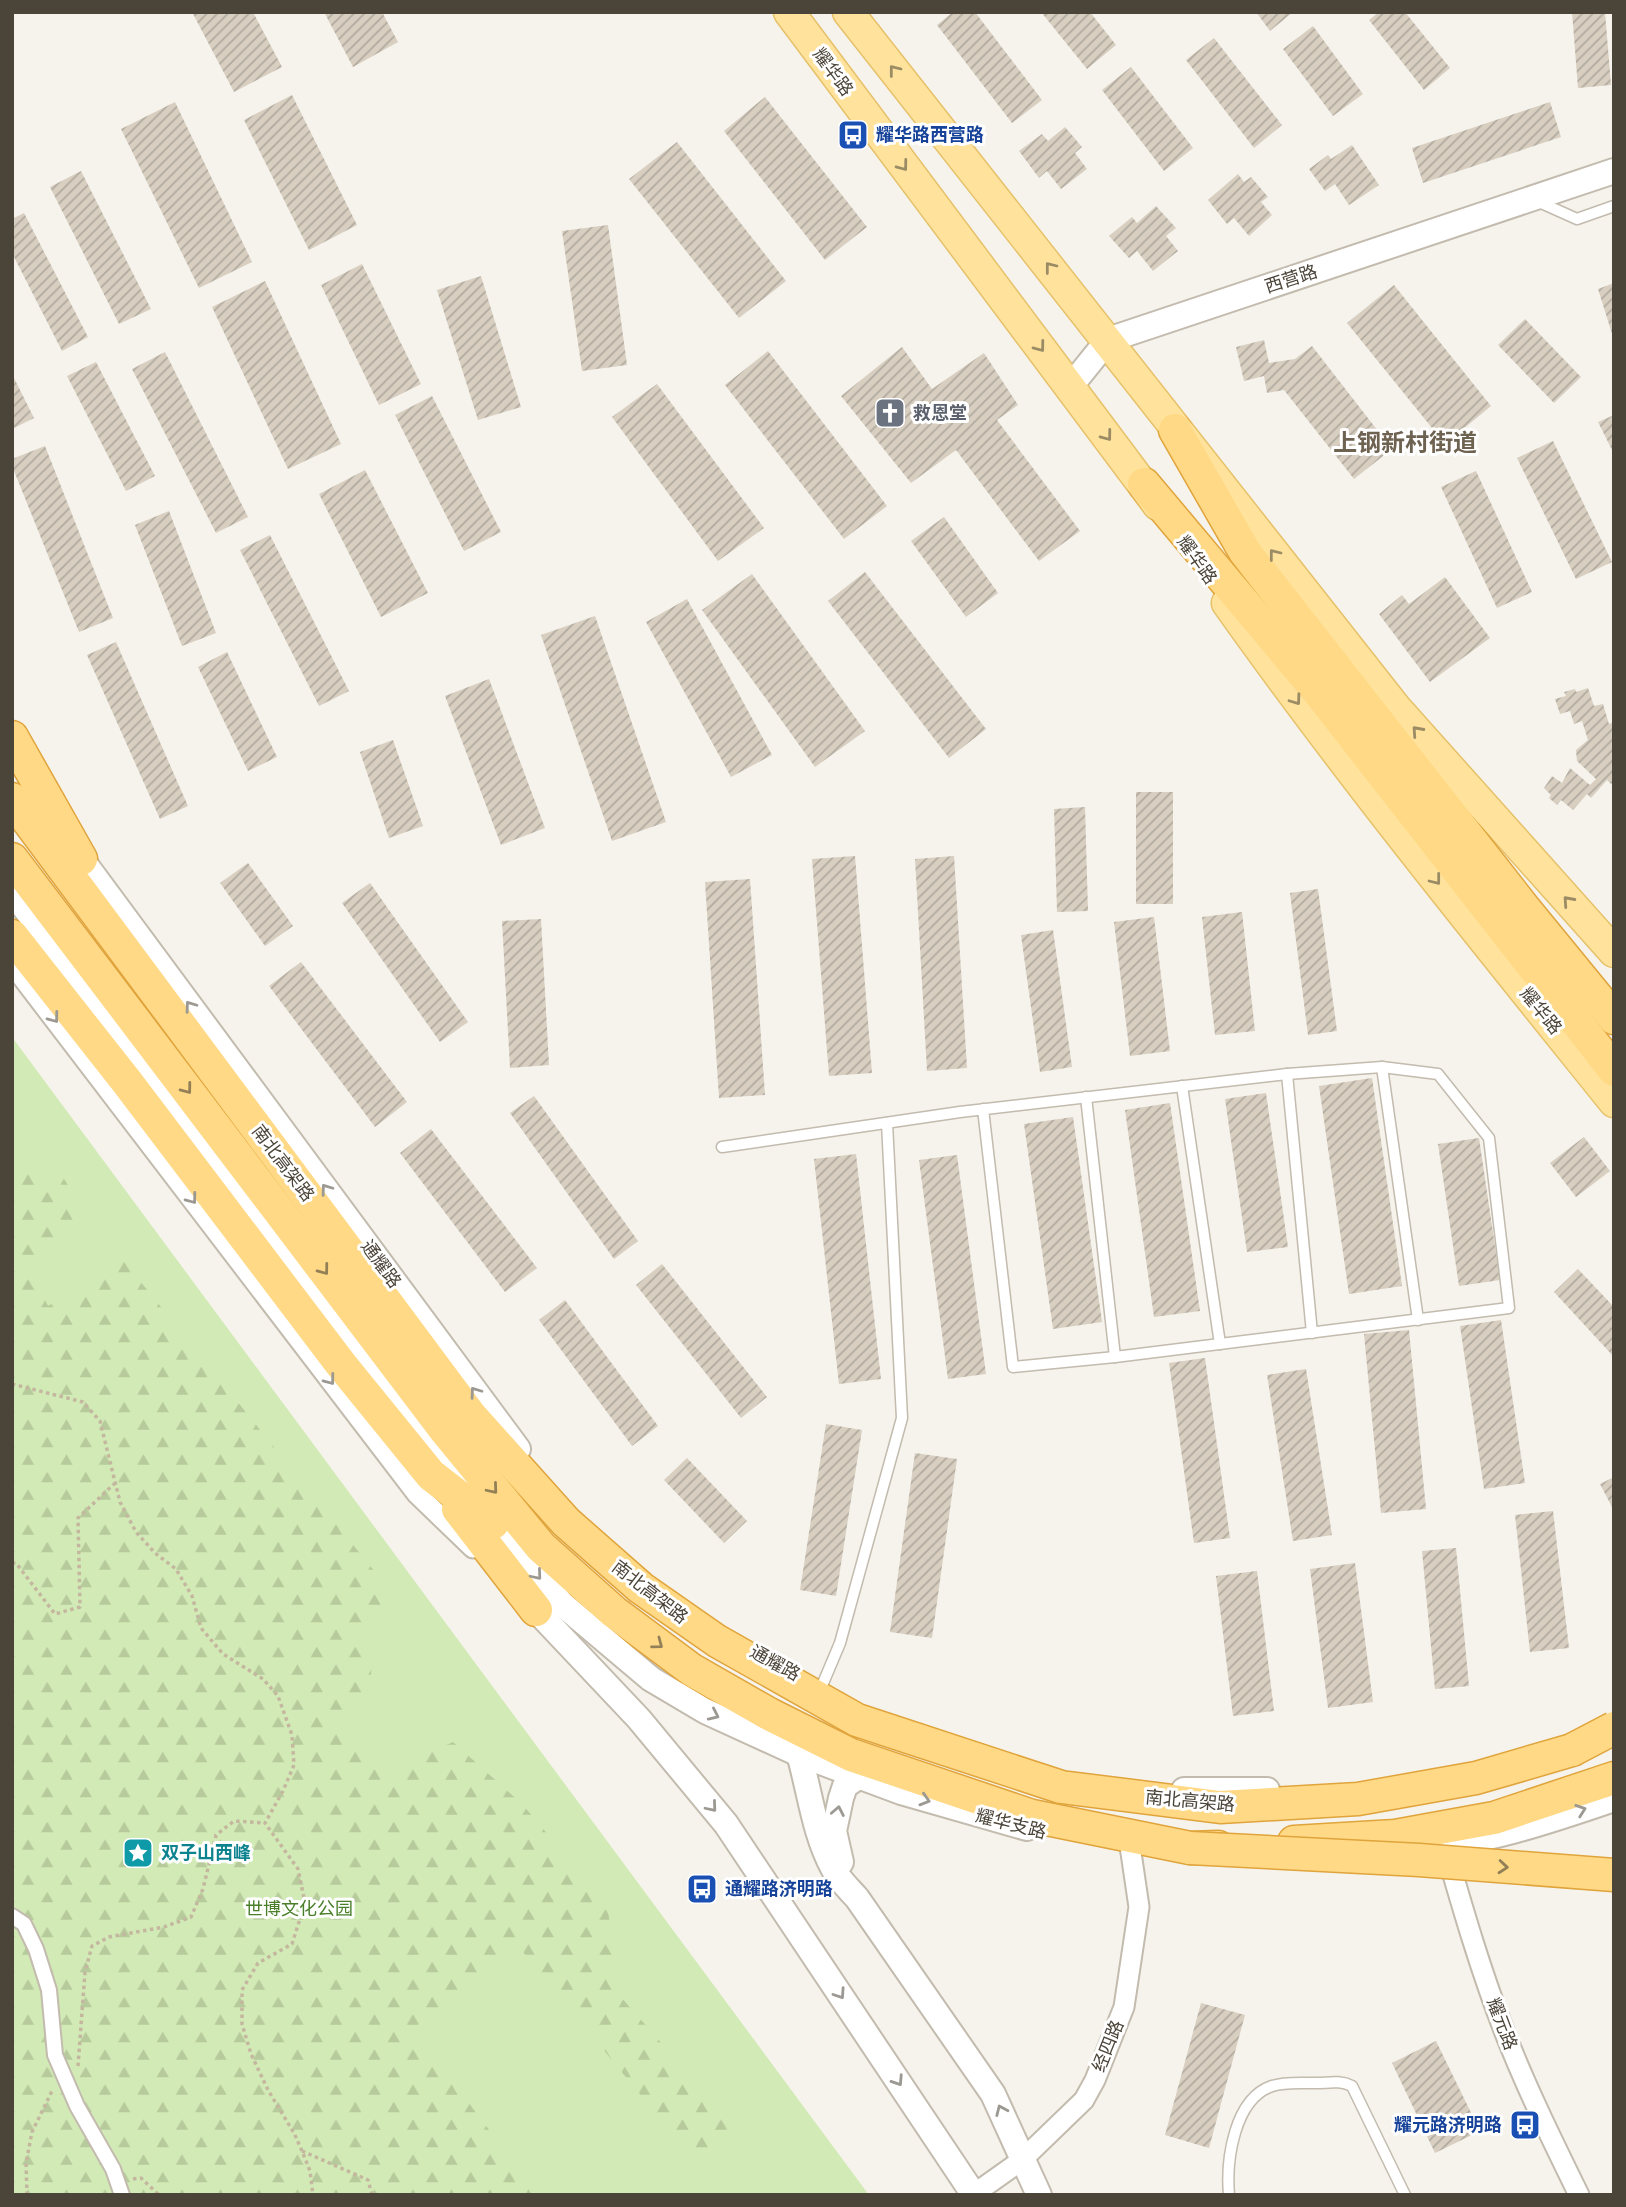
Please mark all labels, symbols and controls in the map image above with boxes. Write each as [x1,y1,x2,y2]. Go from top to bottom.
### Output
street label: 耀华路 [807,43,859,101]
one-way arrow [889,65,902,77]
bus stop icon: 耀华路西营路 [836,118,870,152]
place label: 耀华路西营路 [876,123,984,147]
one-way arrow [894,158,907,170]
street label: 西营路 [1262,259,1320,299]
one-way arrow [1046,263,1059,275]
one-way arrow [1031,339,1044,352]
church icon: 救恩堂 [873,396,907,430]
place label: 救恩堂 [913,401,967,425]
district label: 上钢新村街道 [1333,427,1477,459]
one-way arrow [1098,428,1111,440]
street label: 耀华路 [1172,531,1222,589]
one-way arrow [1270,550,1282,563]
one-way arrow [1288,692,1300,705]
one-way arrow [1413,726,1425,739]
one-way arrow [1427,872,1440,885]
one-way arrow [1564,896,1576,909]
street label: 耀华路 [1515,982,1567,1040]
one-way arrow [186,1002,199,1014]
one-way arrow [45,1010,58,1023]
one-way arrow [178,1081,191,1094]
street label: 南北高架路 [246,1120,320,1206]
one-way arrow [321,1185,334,1197]
one-way arrow [183,1191,196,1204]
street label: 通耀路 [355,1235,407,1293]
one-way arrow [316,1262,329,1275]
one-way arrow [322,1372,334,1384]
one-way arrow [471,1387,484,1400]
one-way arrow [485,1481,498,1493]
street label: 南北高架路 [607,1555,693,1629]
one-way arrow [529,1566,541,1579]
one-way arrow [650,1636,663,1649]
street label: 通耀路 [746,1639,804,1687]
one-way arrow [707,1707,719,1721]
street label: 南北高架路 [1144,1785,1236,1817]
one-way arrow [919,1792,931,1806]
one-way arrow [704,1798,716,1811]
street label: 耀华支路 [973,1804,1049,1844]
one-way arrow [1575,1804,1587,1818]
one-way arrow [830,1805,845,1817]
place icon: 双子山西峰 [121,1836,155,1870]
place label: 双子山西峰 [161,1841,251,1865]
one-way arrow [1498,1859,1509,1874]
bus stop icon: 通耀路济明路 [685,1872,719,1906]
place label: 通耀路济明路 [725,1877,833,1901]
park label: 世博文化公园 [245,1897,353,1921]
one-way arrow [832,1987,845,2000]
street label: 耀元路 [1481,1994,1523,2054]
street label: 经四路 [1087,2016,1129,2076]
one-way arrow [889,2073,902,2086]
one-way arrow [995,2105,1009,2118]
bus stop icon: 耀元路济明路 [1508,2108,1542,2142]
place label: 耀元路济明路 [1394,2113,1502,2137]

